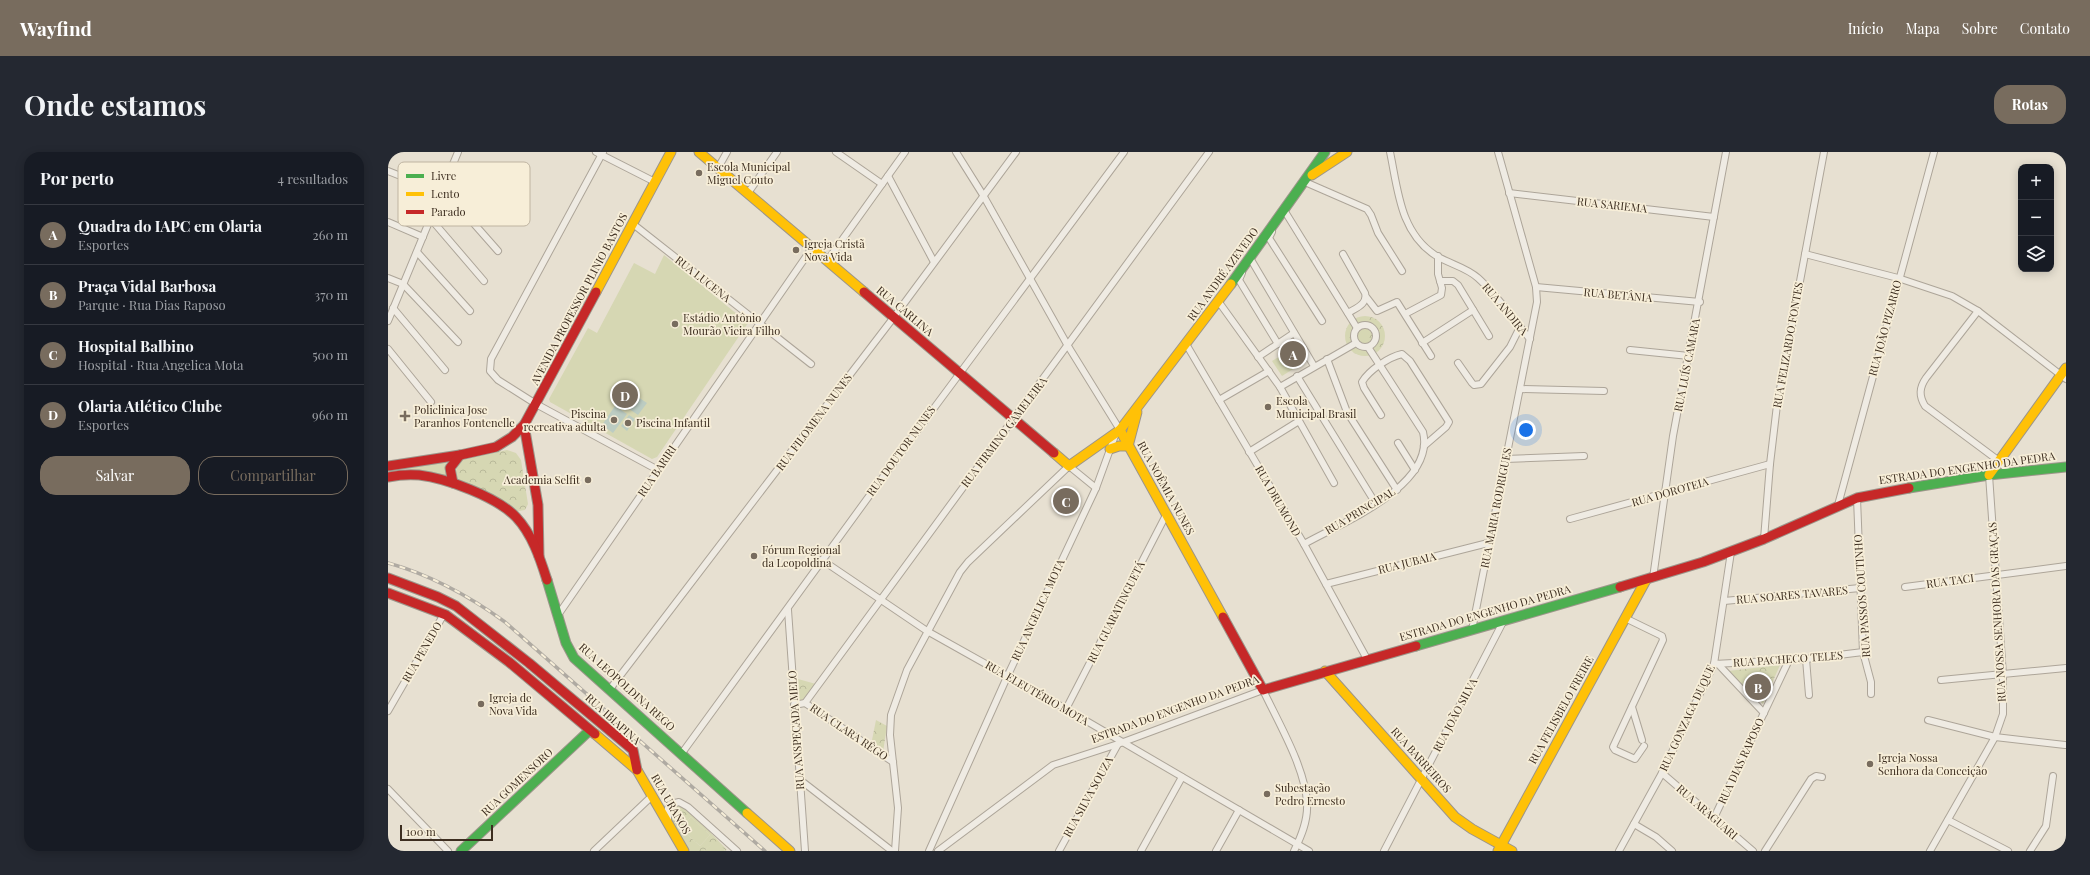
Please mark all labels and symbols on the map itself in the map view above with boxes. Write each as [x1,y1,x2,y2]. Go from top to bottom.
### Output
place label: Escola Municipal Miguel Couto [707,159,790,187]
legend [398,162,530,226]
text: Livre [431,168,457,183]
marker: Escola Municipal Miguel Couto [694,168,704,178]
text: Lento [431,186,460,201]
street label: RUA SARIEMA [1576,193,1648,216]
text: Parado [431,204,466,219]
street label: AVENIDA PROFESSOR PLINIO BASTOS [526,210,630,388]
street label: RUA ANDRÉ AZEVEDO [1184,224,1262,323]
place label: Igreja Cristã Nova Vida [804,236,865,264]
marker: Igreja Cristã Nova Vida [791,245,801,255]
street label: RUA LUCENA [672,252,734,305]
street label: RUA JOÃO PIZARRO [1864,278,1905,378]
street label: RUA ANDIRA [1479,279,1532,338]
street label: RUA FELIZARDO FONTES [1769,281,1806,409]
street label: RUA CARLINA [874,282,937,339]
street label: RUA BETÂNIA [1583,284,1653,305]
place label: Estádio Antônio Mourão Vieira Filho [683,310,780,338]
street label: RUA LUÍS CAMARA [1670,317,1703,413]
marker: Estádio Antônio Mourão Vieira Filho [670,319,680,329]
pin: A [1280,339,1306,369]
street label: RUA FILOMENA NUNES [772,370,855,473]
street label: RUA FIRMINO GAMELEIRA [957,373,1050,490]
pin: D [612,380,638,410]
place label: Escola Municipal Brasil [1276,393,1356,421]
place label: Policlinica Jose Paranhos Fontenelle [414,402,515,430]
marker: Escola Municipal Brasil [1263,402,1273,412]
street label: RUA DOUTOR NUNES [863,403,938,499]
place label: Piscina recreativa adulta [523,406,607,434]
marker: Policlinica Jose Paranhos Fontenelle [399,410,411,422]
marker: Piscina recreativa adulta [609,415,619,425]
place label: Piscina Infantil [636,415,710,430]
marker: Piscina Infantil [623,418,633,428]
your location [1516,420,1536,440]
street label: RUA NOÊMIA NUNES [1134,438,1198,537]
street label: RUA BARIRI [634,442,679,499]
street label: RUA MARIA RODRIGUES [1476,446,1515,569]
street label: ESTRADA DO ENGENHO DA PEDRA [1878,448,2056,487]
street label: RUA DRUMOND [1252,463,1305,539]
place label: Academia Selfit [503,472,580,487]
street label: RUA DOROTEIA [1630,473,1710,510]
marker: Academia Selfit [583,475,593,485]
street label: RUA PRINCIPAL [1322,483,1398,537]
pin: C [1053,486,1079,516]
street label: RUA NOSSA SENHORA DAS GRAÇAS [1984,522,2009,702]
street label: RUA PASSOS COUTINHO [1850,534,1873,658]
place label: Fórum Regional da Leopoldina [762,542,841,570]
street label: RUA JUBAIA [1376,548,1437,577]
marker: Fórum Regional da Leopoldina [749,551,759,561]
street label: RUA ANGELICA MOTA [1007,556,1068,663]
street label: RUA GUARATINGUETÁ [1083,558,1148,665]
street label: RUA TACI [1925,570,1975,591]
street label: ESTRADA DO ENGENHO DA PEDRA [1397,581,1572,644]
street label: RUA SOARES TAVARES [1735,582,1849,607]
street label: RUA PENEDO [398,619,445,685]
street label: RUA LEOPOLDINA REGO [576,639,679,734]
street label: RUA PACHECO TELES [1732,647,1843,670]
street label: RUA FELISBELO FREIRE [1525,653,1597,767]
street label: RUA ELEUTÉRIO MOTA [983,657,1092,728]
street label: RUA GONZAGA DUQUE [1655,662,1718,773]
street label: RUA ANSPEÇADA MELO [784,670,807,790]
street label: ESTRADA DO ENGENHO DA PEDRA [1089,671,1261,746]
pin: B [1745,672,1771,702]
street label: RUA JOÃO SILVA [1429,675,1480,754]
place label: Igreja de Nova Vida [489,690,538,718]
street label: RUA IBIAPINA [582,690,644,748]
marker: Igreja de Nova Vida [476,699,486,709]
street label: RUA CLARA RÊGO [807,700,891,763]
street label: RUA DIAS RAPOSO [1714,715,1767,806]
street label: RUA BARREIROS [1388,724,1455,796]
street label: RUA GOMENSORO [478,744,556,819]
place label: Igreja Nossa Senhora da Conceição [1878,750,1987,778]
street label: RUA SILVA SOUZA [1059,754,1116,840]
marker: Igreja Nossa Senhora da Conceição [1865,759,1875,769]
street label: RUA URANOS [648,771,695,837]
place label: Subestação Pedro Ernesto [1275,780,1345,808]
street label: RUA ARAGUARI [1673,781,1741,843]
marker: Subestação Pedro Ernesto [1262,789,1272,799]
scale bar [400,823,493,842]

